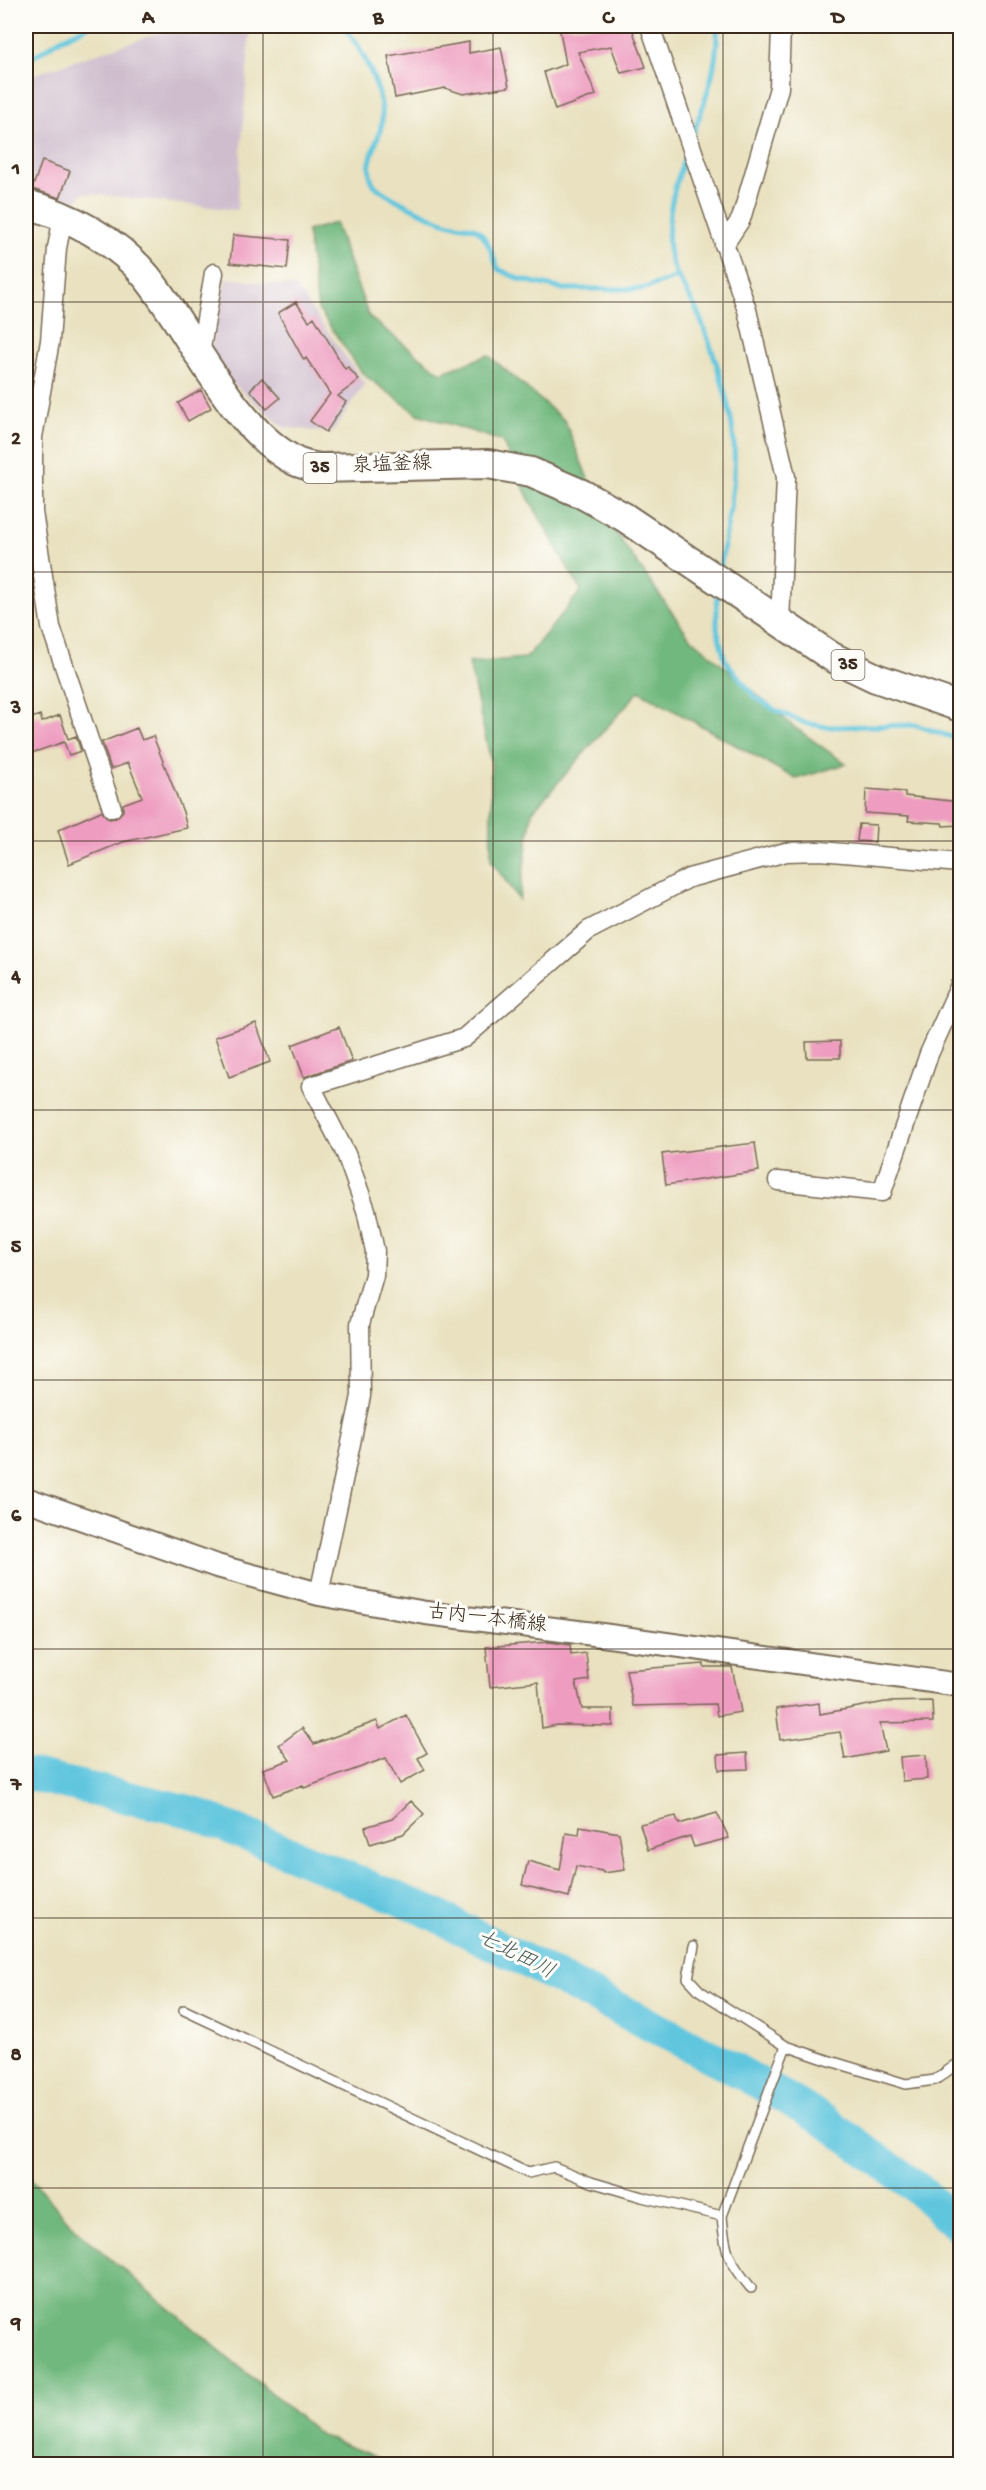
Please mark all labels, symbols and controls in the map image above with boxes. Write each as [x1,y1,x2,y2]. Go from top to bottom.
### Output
text: A [141,8,156,31]
text: B [372,8,384,31]
text: C [602,8,616,31]
text: D [829,8,845,31]
text: 1 [11,159,20,182]
text: 2 [11,429,21,452]
street label: 泉塩釜線 [352,451,432,479]
road number: 35 [304,453,336,483]
road number: 35 [832,650,864,680]
text: 3 [10,698,21,721]
text: 4 [10,967,21,990]
text: 5 [11,1237,22,1260]
text: 6 [11,1506,22,1529]
street label: 古内一本橋線 [426,1600,548,1639]
text: 7 [10,1775,23,1798]
water label: 七北田川 [472,1925,559,1986]
text: 8 [11,2045,22,2068]
text: 9 [10,2314,21,2337]

